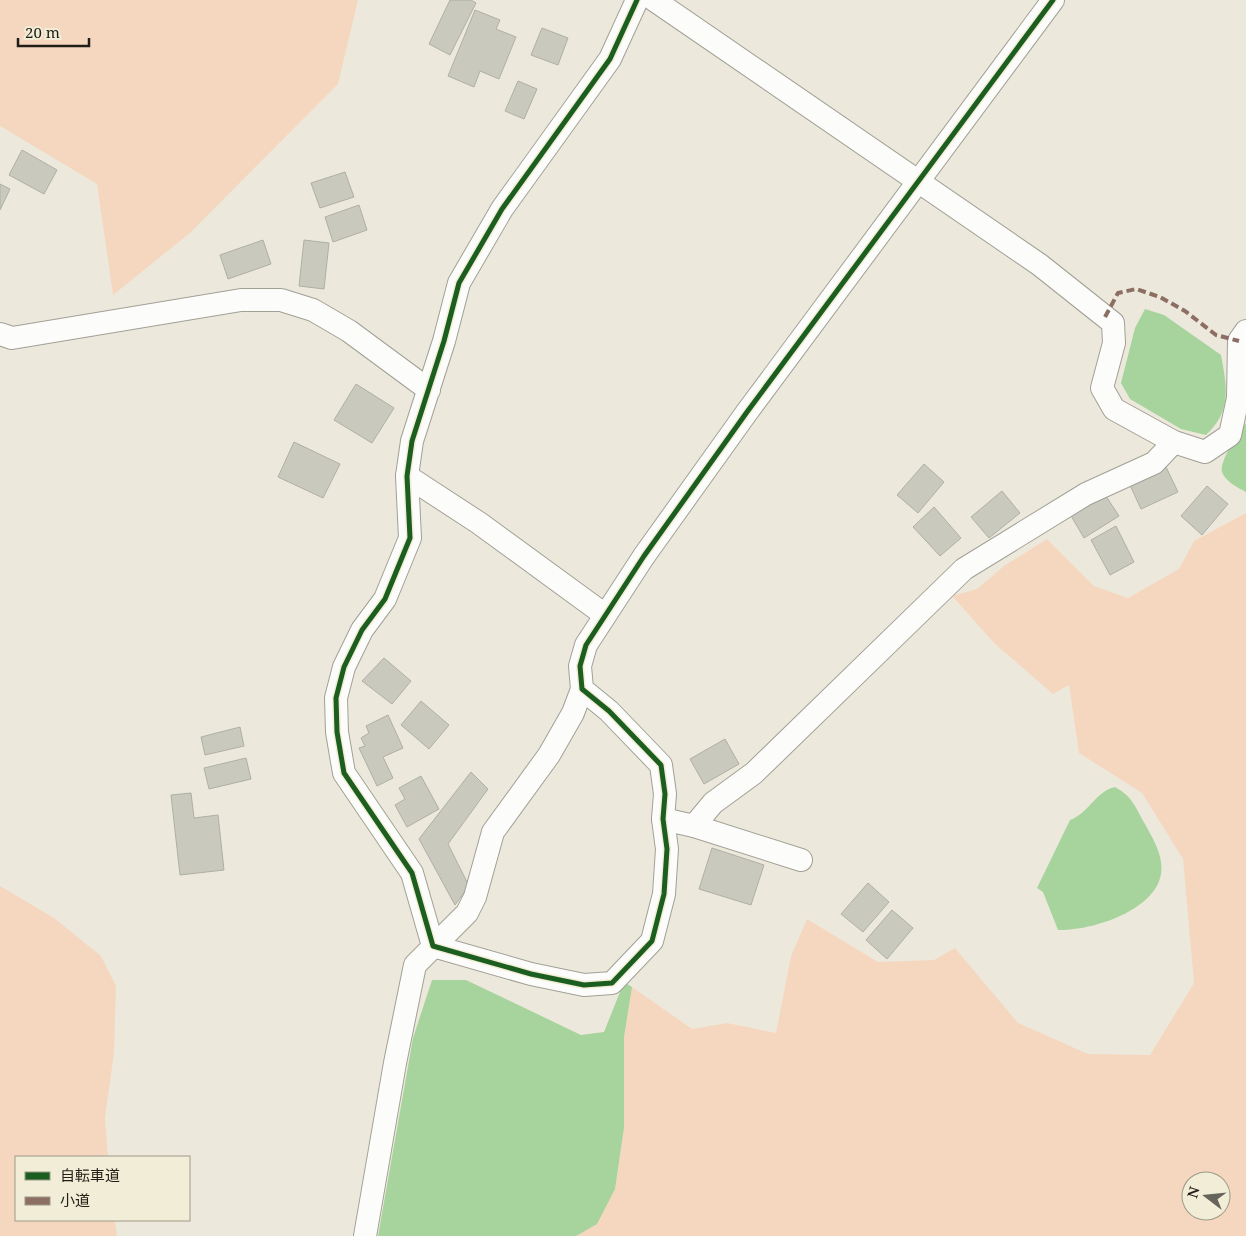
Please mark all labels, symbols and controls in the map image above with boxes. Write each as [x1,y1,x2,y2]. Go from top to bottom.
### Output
scale bar [18,15,89,47]
text: 20 m [25,22,60,42]
legend [15,1156,190,1221]
text: 自転車道 [60,1165,120,1185]
north arrow [1181,1171,1231,1221]
text: N [1182,1184,1204,1200]
text: 小道 [60,1190,90,1210]

